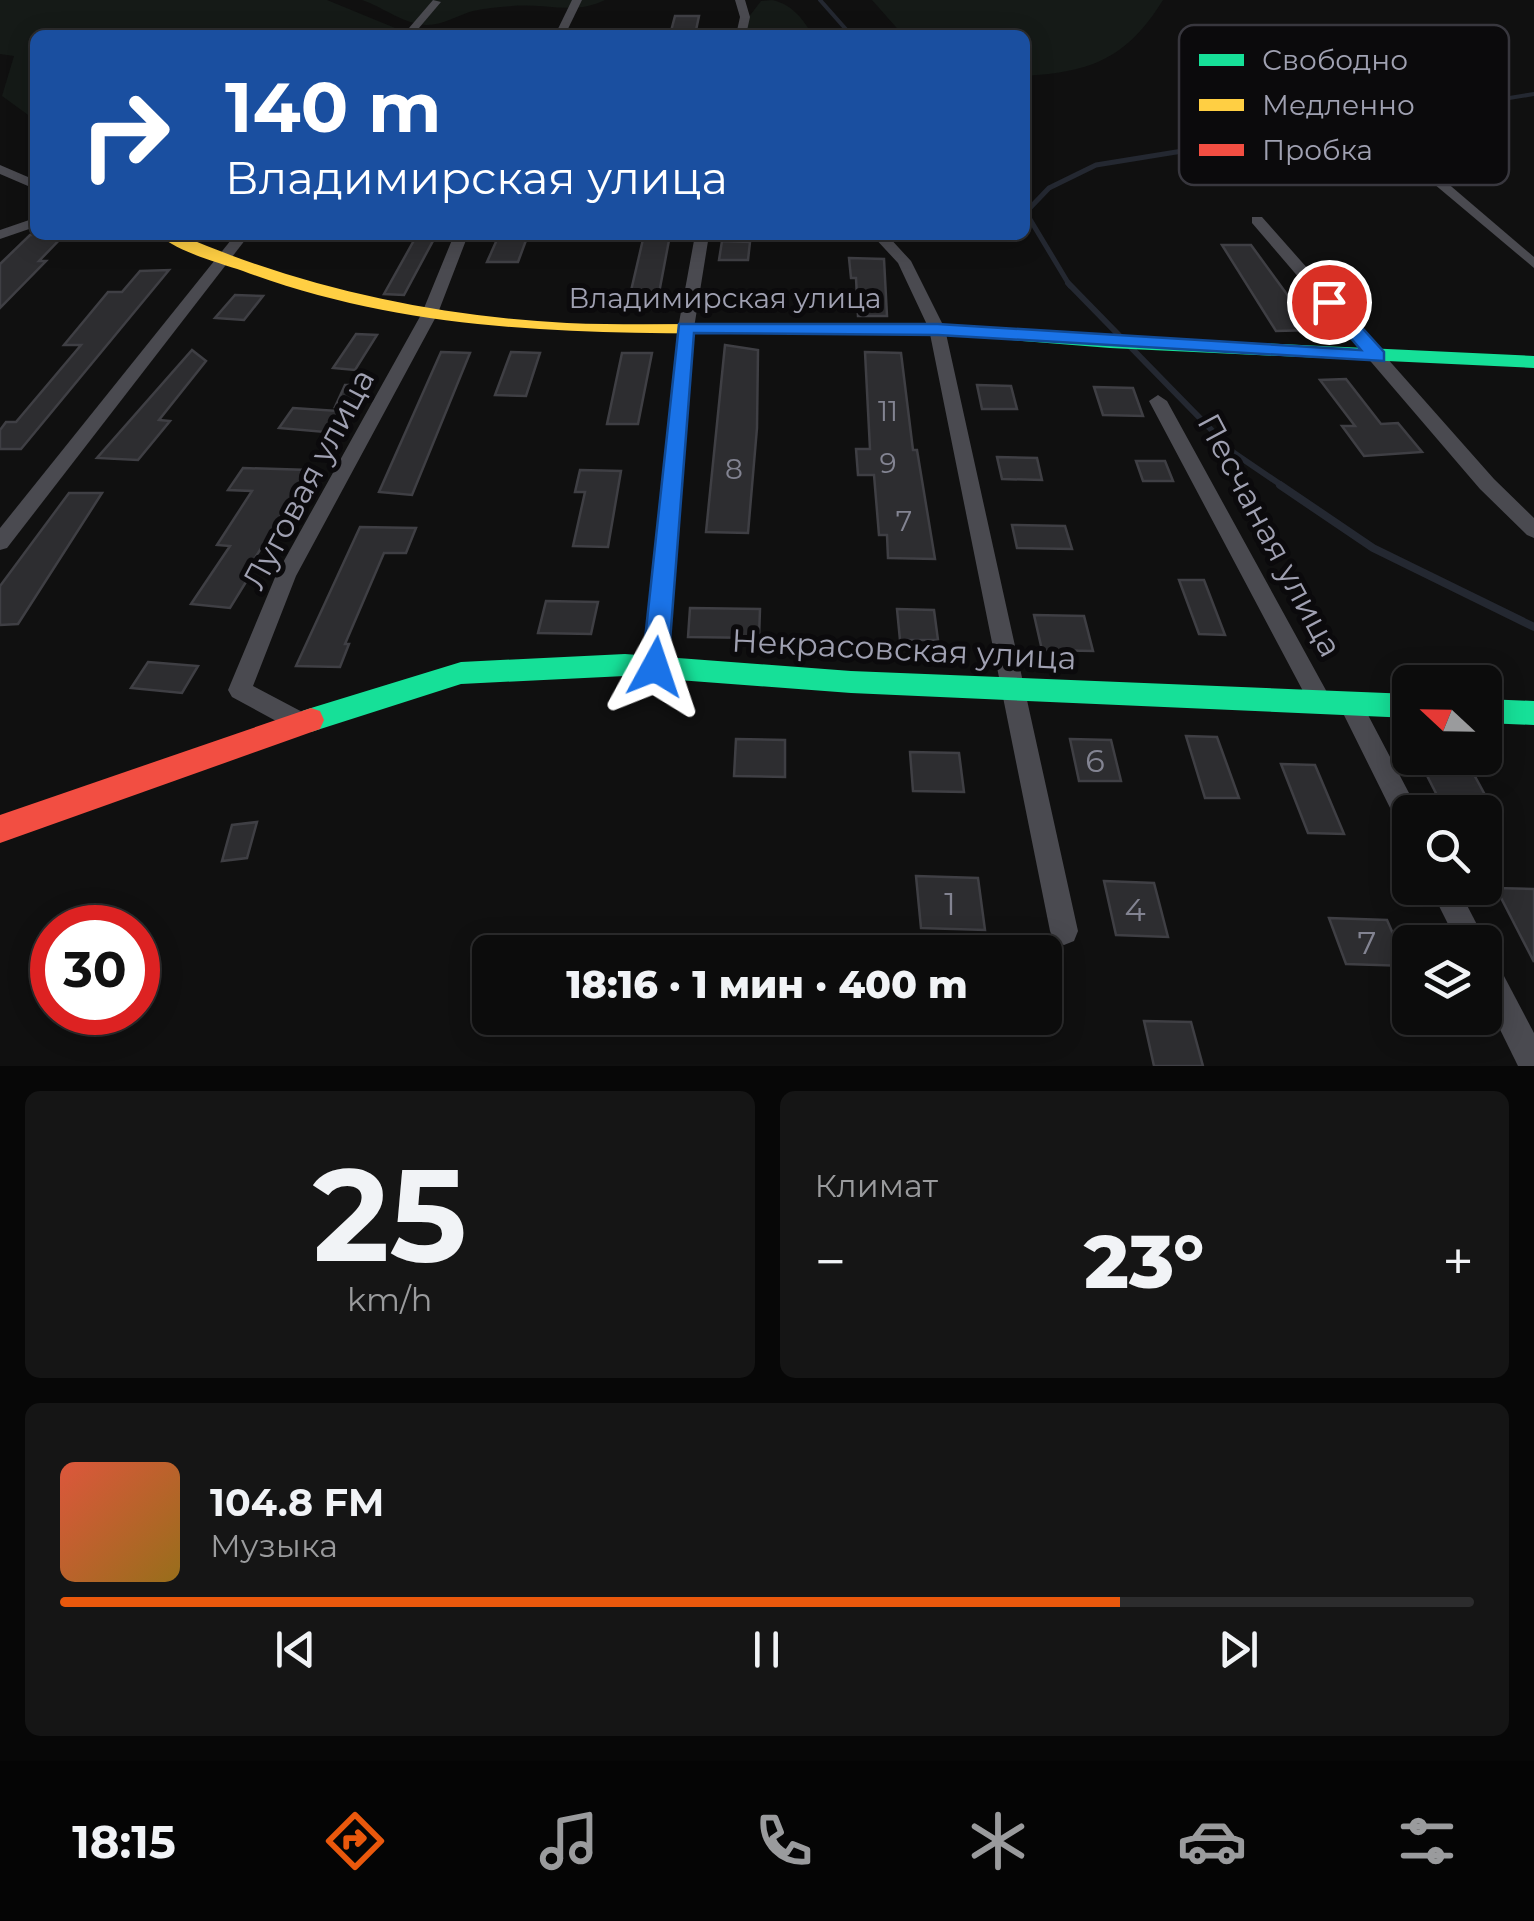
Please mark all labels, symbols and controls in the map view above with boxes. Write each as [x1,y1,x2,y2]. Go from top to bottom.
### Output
legend [1179,25,1509,185]
text: Свободно [1262,43,1408,77]
text: 140 m [225,64,441,150]
icon: right [60,70,190,200]
text: Медленно [1262,88,1415,122]
text: Пробка [1262,133,1373,167]
text: Владимирская улица [225,150,728,205]
pin [1287,260,1372,345]
icon: arrive [1302,275,1357,330]
street label: Владимирская улица [569,281,881,315]
street label: Луговая улица [234,362,382,596]
house number: 11 [878,394,898,428]
street label: Песчаная улица [1189,407,1351,663]
house number: 9 [879,446,897,480]
house number: 8 [725,452,743,486]
house number: 7 [896,504,912,538]
position arrow [603,615,707,719]
street label: Некрасовская улица [731,620,1077,678]
north arrow [1392,665,1502,775]
map controls [1392,665,1502,1035]
house number: 6 [1085,741,1105,780]
button: search [1392,795,1502,905]
house number: 1 [944,884,956,923]
house number: 4 [1124,890,1146,929]
speed limit sign: 30 [30,905,160,1035]
house number: 7 [1358,923,1376,962]
button: layers [1392,925,1502,1035]
text: 18:16 · 1 мин · 400 m [566,961,968,1008]
text: 25 [313,1135,467,1294]
text: Климат [815,1166,938,1205]
text: 23° [1084,1215,1204,1307]
text: − [815,1228,846,1295]
text: + [1442,1228,1474,1295]
text: km/h [347,1280,432,1319]
text: 104.8 FM [210,1479,384,1526]
text: Музыка [210,1526,338,1565]
icon: previous [268,1622,323,1677]
icon: pause [739,1622,794,1677]
icon: next [1211,1622,1266,1677]
icon: directions [320,1806,390,1876]
icon: music [534,1806,604,1876]
icon: phone [749,1806,819,1876]
icon: climate [963,1806,1033,1876]
icon: car [1177,1806,1247,1876]
icon: filters [1392,1806,1462,1876]
text: 18:15 [72,1814,176,1869]

